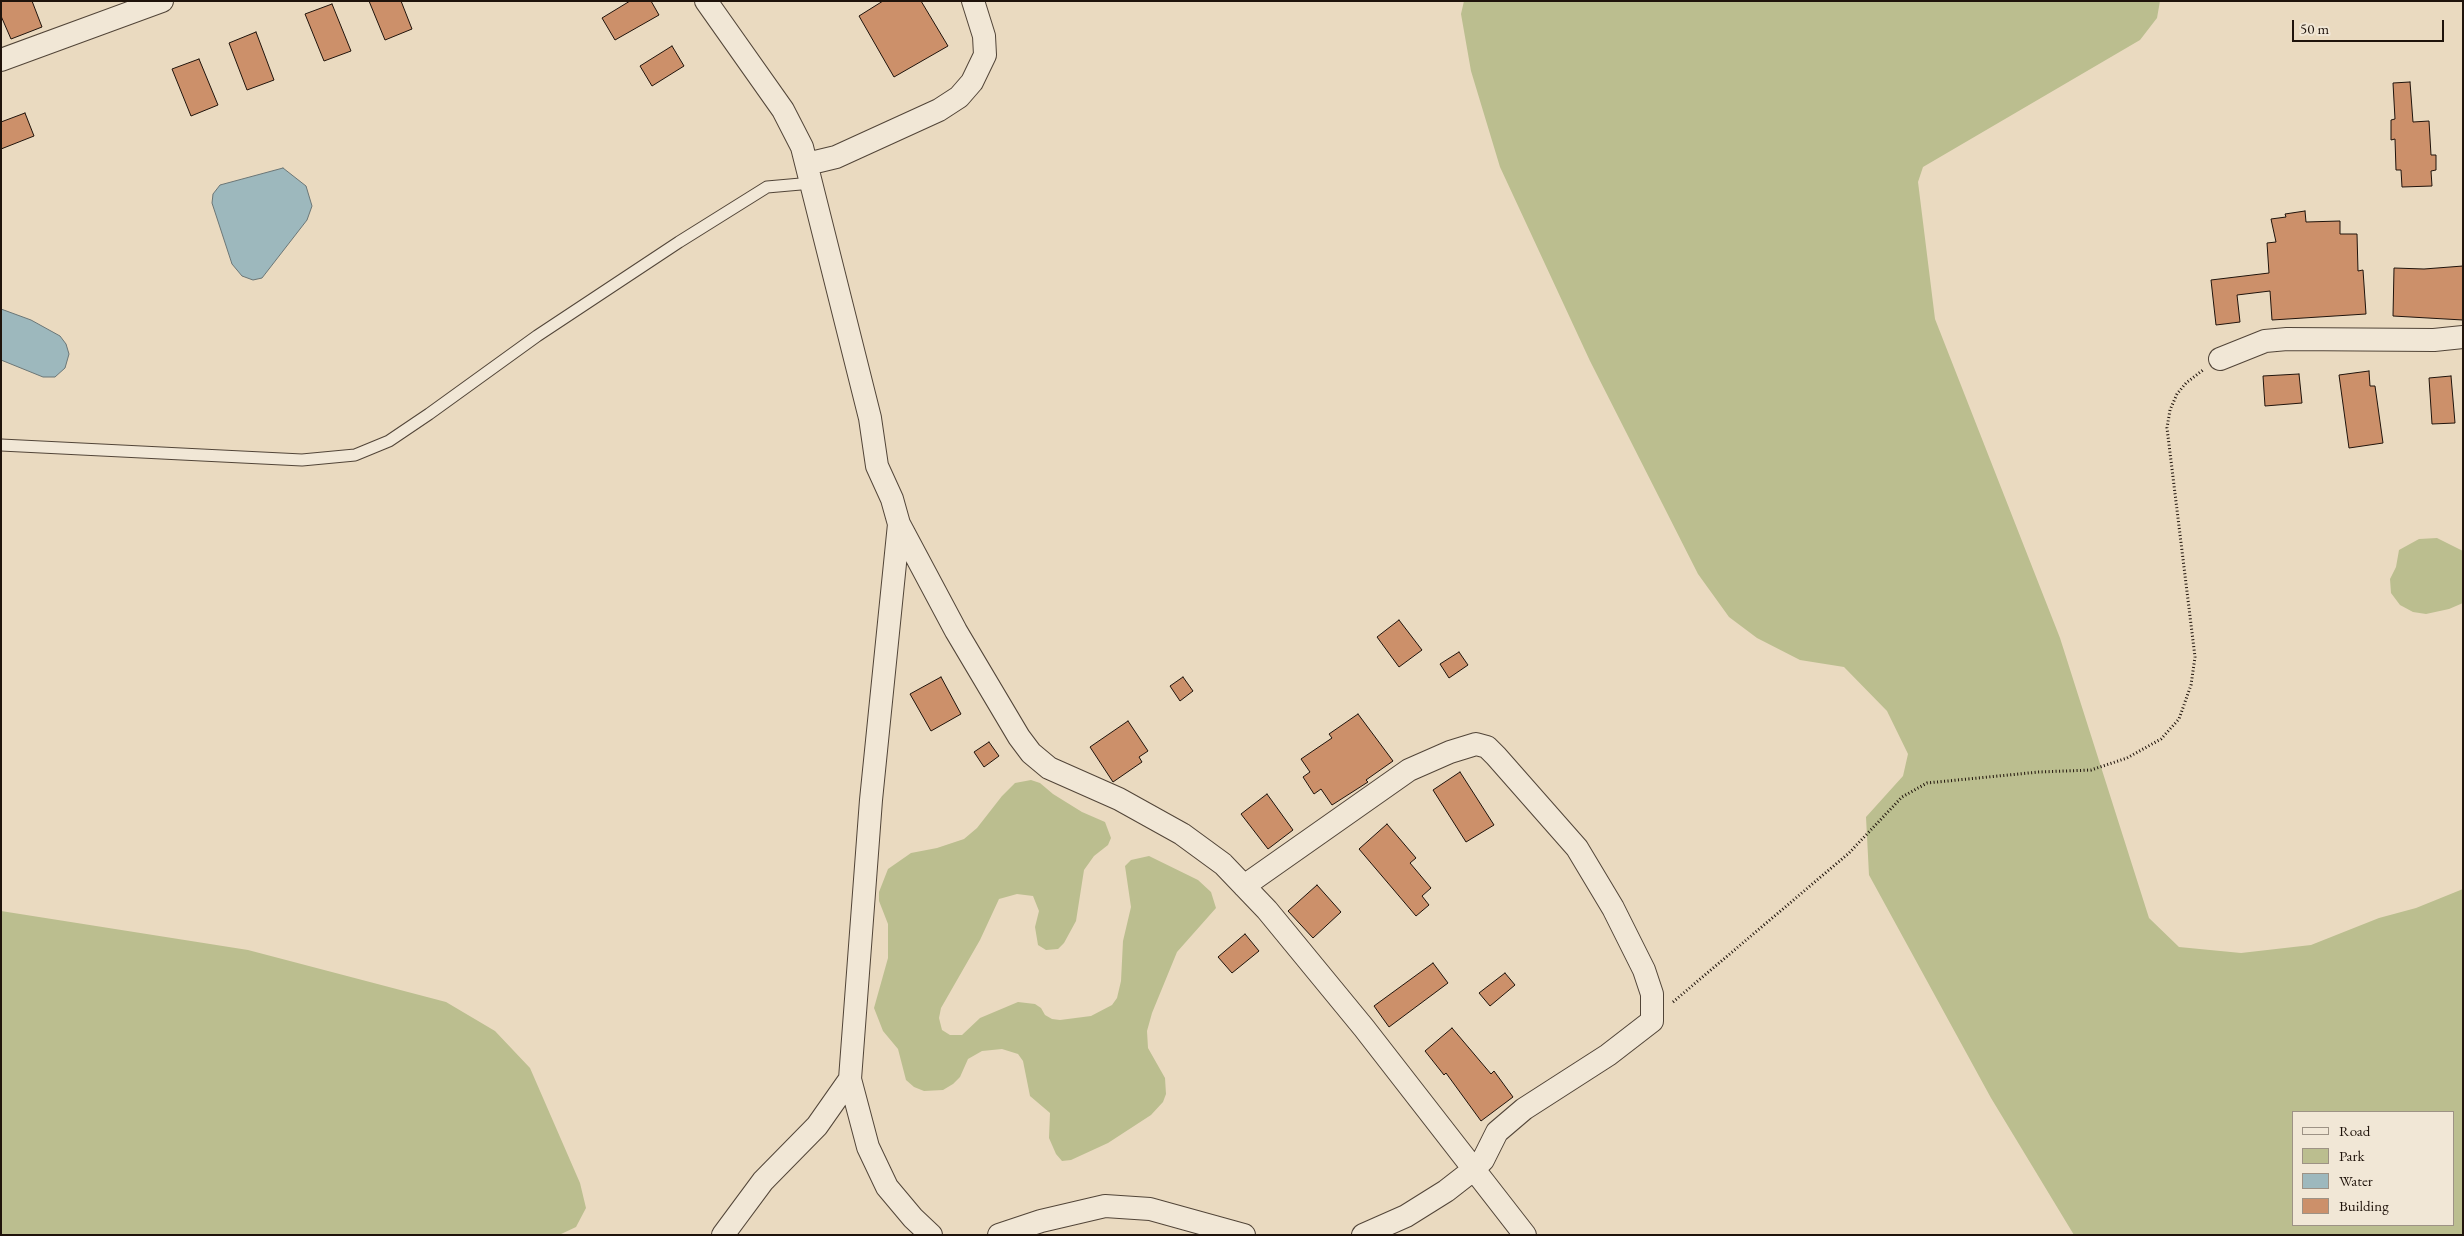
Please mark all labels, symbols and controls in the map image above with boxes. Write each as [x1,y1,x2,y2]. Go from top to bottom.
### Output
scale bar [2294,10,2446,42]
text: 50 m [2300,19,2329,38]
legend [2292,1111,2454,1226]
text: Road [2339,1121,2370,1140]
text: Park [2339,1146,2365,1165]
text: Water [2339,1171,2373,1190]
text: Building [2339,1196,2389,1215]

